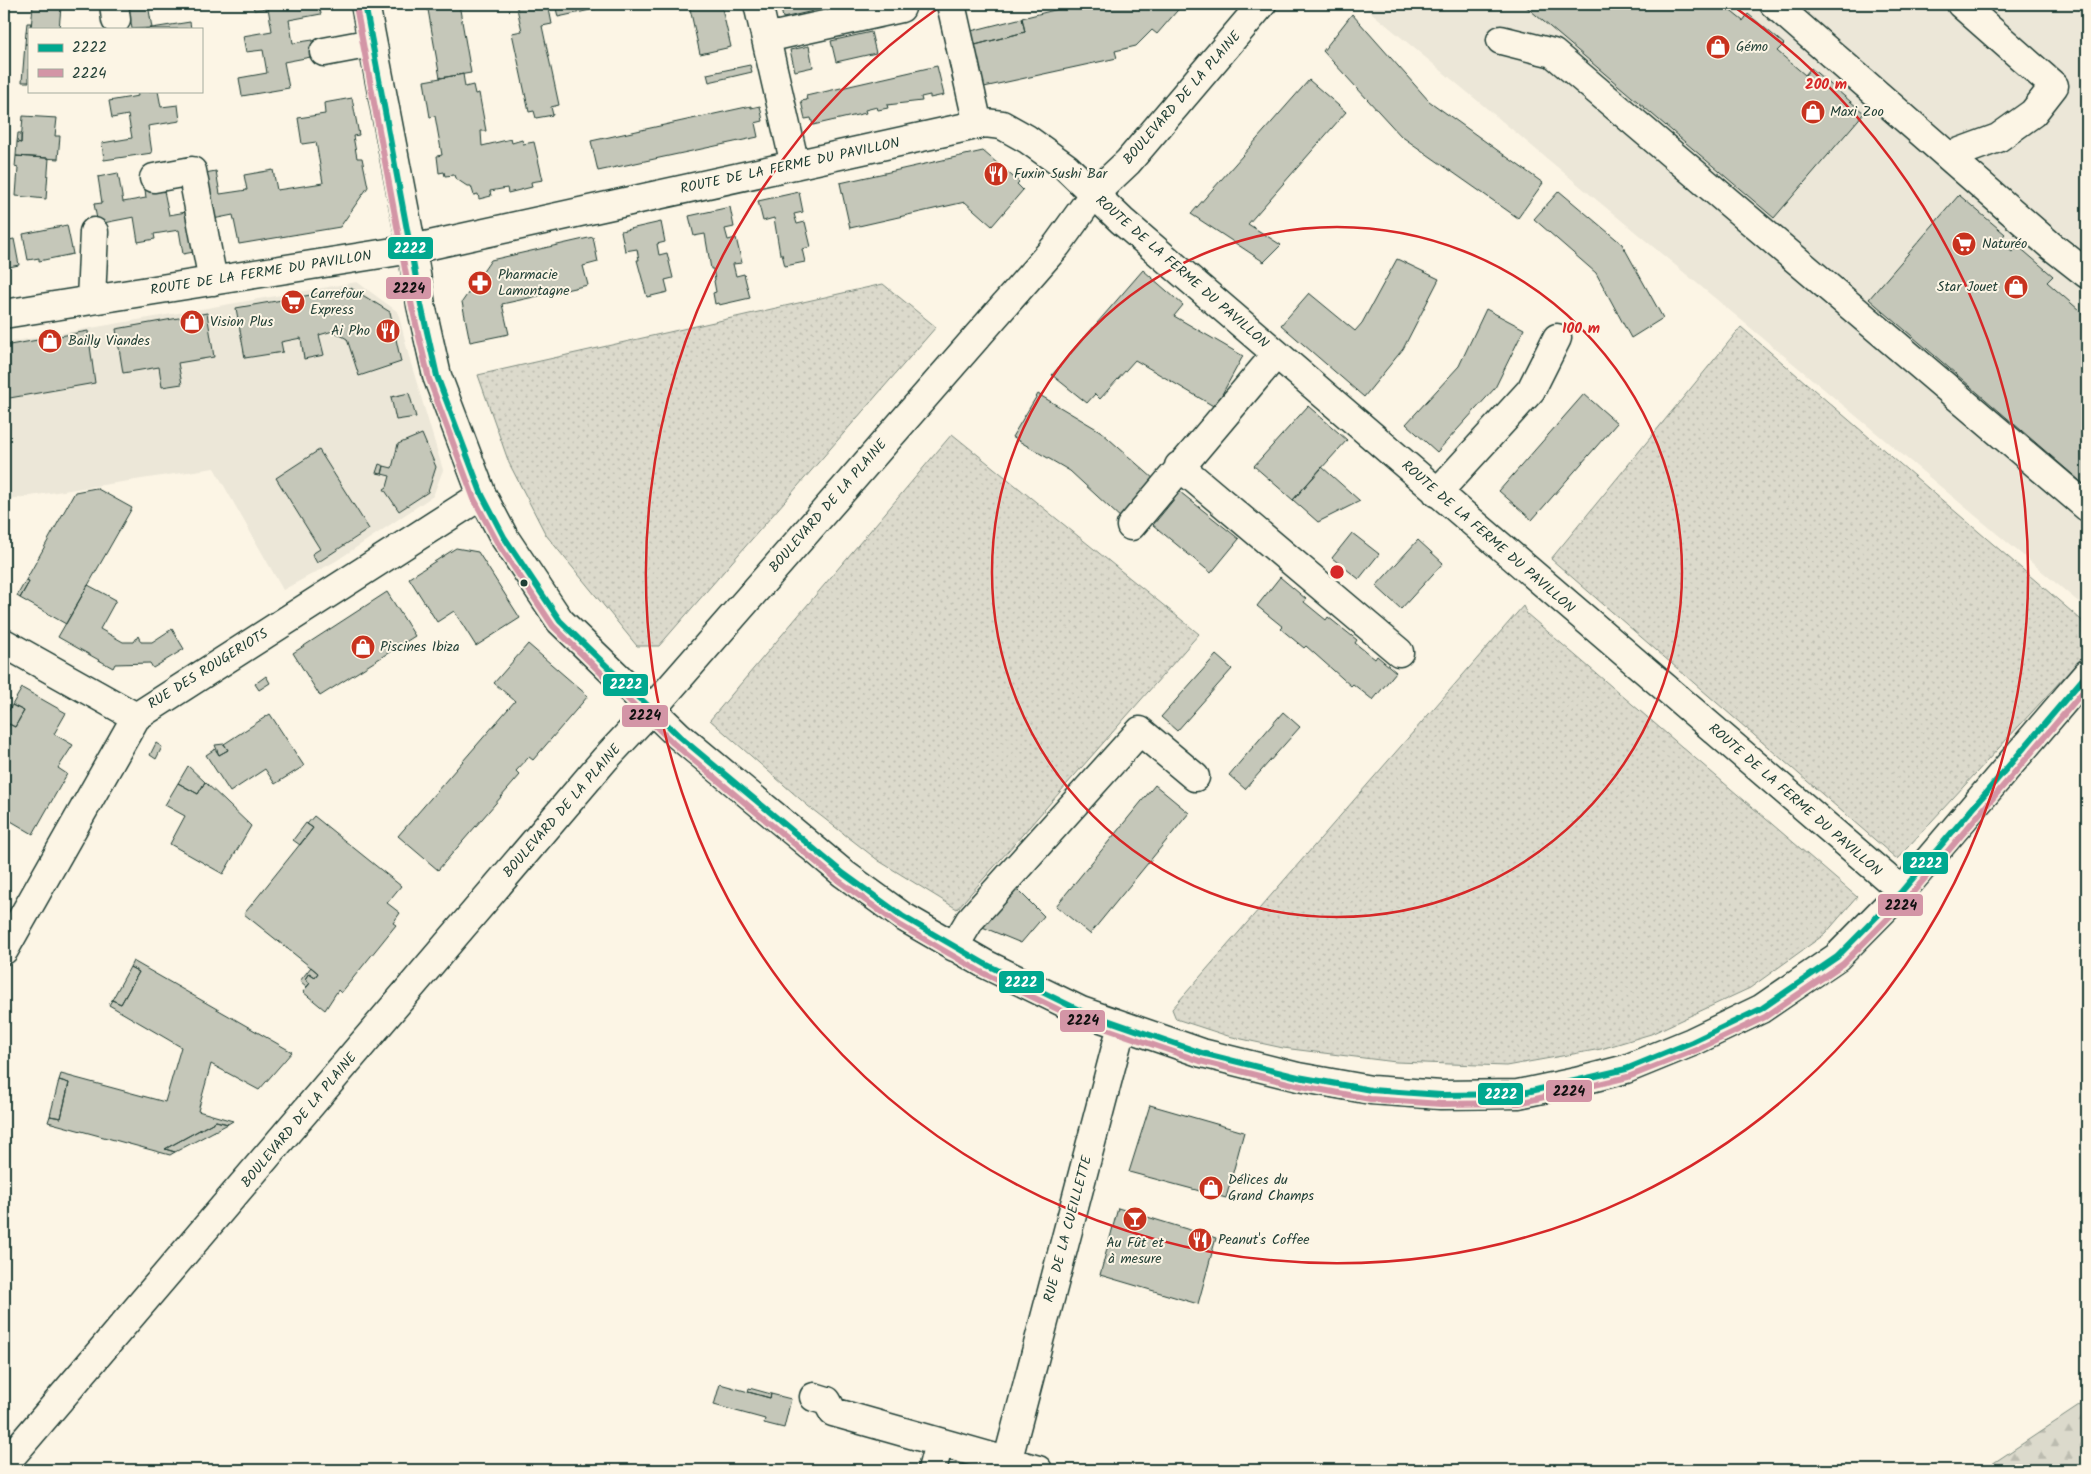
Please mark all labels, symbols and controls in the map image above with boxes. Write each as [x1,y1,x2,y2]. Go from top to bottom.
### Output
street label: BOULEVARD DE LA PLAINE [1118,26,1247,170]
legend [28,28,202,92]
shop icon: Gémo [1705,34,1731,60]
text: 2222 [72,36,107,60]
place label: Gémo [1736,36,1768,58]
text: 2224 [72,62,106,86]
text: 200 m [1805,73,1847,97]
shop icon: Maxi Zoo [1800,99,1826,125]
place label: Maxi Zoo [1830,101,1884,123]
street label: ROUTE DE LA FERME DU PAVILLON [678,132,902,200]
restaurant icon: Fuxin Sushi Bar [983,161,1009,187]
place label: Fuxin Sushi Bar [1014,163,1109,185]
street label: ROUTE DE LA FERME DU PAVILLON [1090,190,1274,354]
supermarket icon: Naturéo [1951,231,1977,257]
place label: Naturéo [1982,233,2027,255]
line badge: 2222 [387,236,434,260]
text: 2222 [394,238,426,260]
street label: ROUTE DE LA FERME DU PAVILLON [149,245,374,301]
place label: Pharmacie Lamontagne [498,264,570,302]
pharmacy icon: Pharmacie Lamontagne [467,270,493,296]
shop icon: Star Jouet [2003,274,2029,300]
line badge: 2224 [385,276,432,300]
place label: Star Jouet [1937,276,1999,298]
text: 2224 [393,278,425,300]
place label: Carrefour Express [310,283,365,321]
supermarket icon: Carrefour Express [280,289,306,315]
shop icon: Vision Plus [179,309,205,335]
place label: Vision Plus [210,311,273,333]
text: 100 m [1562,317,1600,341]
restaurant icon: Ai Pho [375,318,401,344]
place label: Ai Pho [331,320,370,342]
shop icon: Bailly Viandes [37,328,63,354]
place label: Bailly Viandes [68,330,150,352]
street label: BOULEVARD DE LA PLAINE [764,434,893,578]
street label: ROUTE DE LA FERME DU PAVILLON [1396,455,1580,619]
centre of rings [1328,563,1346,581]
unlabelled marker [519,578,529,588]
street label: RUE DES ROUGERIOTS [143,623,273,715]
shop icon: Piscines Ibiza [350,634,376,660]
place label: Piscines Ibiza [380,636,460,658]
line badge: 2222 [602,673,649,697]
text: 2222 [610,674,642,696]
line badge: 2224 [621,704,669,728]
text: 2224 [629,705,661,727]
street label: ROUTE DE LA FERME DU PAVILLON [1703,718,1887,882]
street label: BOULEVARD DE LA PLAINE [498,739,627,883]
line badge: 2222 [1902,851,1949,875]
text: 2222 [1910,853,1942,875]
line badge: 2224 [1877,893,1924,917]
text: 2224 [1885,895,1917,917]
line badge: 2222 [998,970,1045,994]
text: 2222 [1005,972,1037,994]
line badge: 2224 [1059,1009,1106,1033]
text: 2224 [1067,1010,1099,1032]
street label: BOULEVARD DE LA PLAINE [236,1047,363,1193]
line badge: 2224 [1545,1079,1593,1103]
text: 2224 [1553,1081,1585,1103]
line badge: 2222 [1477,1082,1524,1106]
text: 2222 [1485,1084,1517,1106]
street label: RUE DE LA CUEILLETTE [1038,1153,1098,1305]
place label: Délices du Grand Champs [1228,1169,1314,1207]
shop icon: Délices du Grand Champs [1198,1175,1224,1201]
bar icon: Au Fût et à mesure [1122,1206,1148,1232]
restaurant icon: Peanut's Coffee [1187,1227,1213,1253]
place label: Peanut's Coffee [1218,1229,1310,1251]
place label: Au Fût et à mesure [1106,1232,1164,1270]

